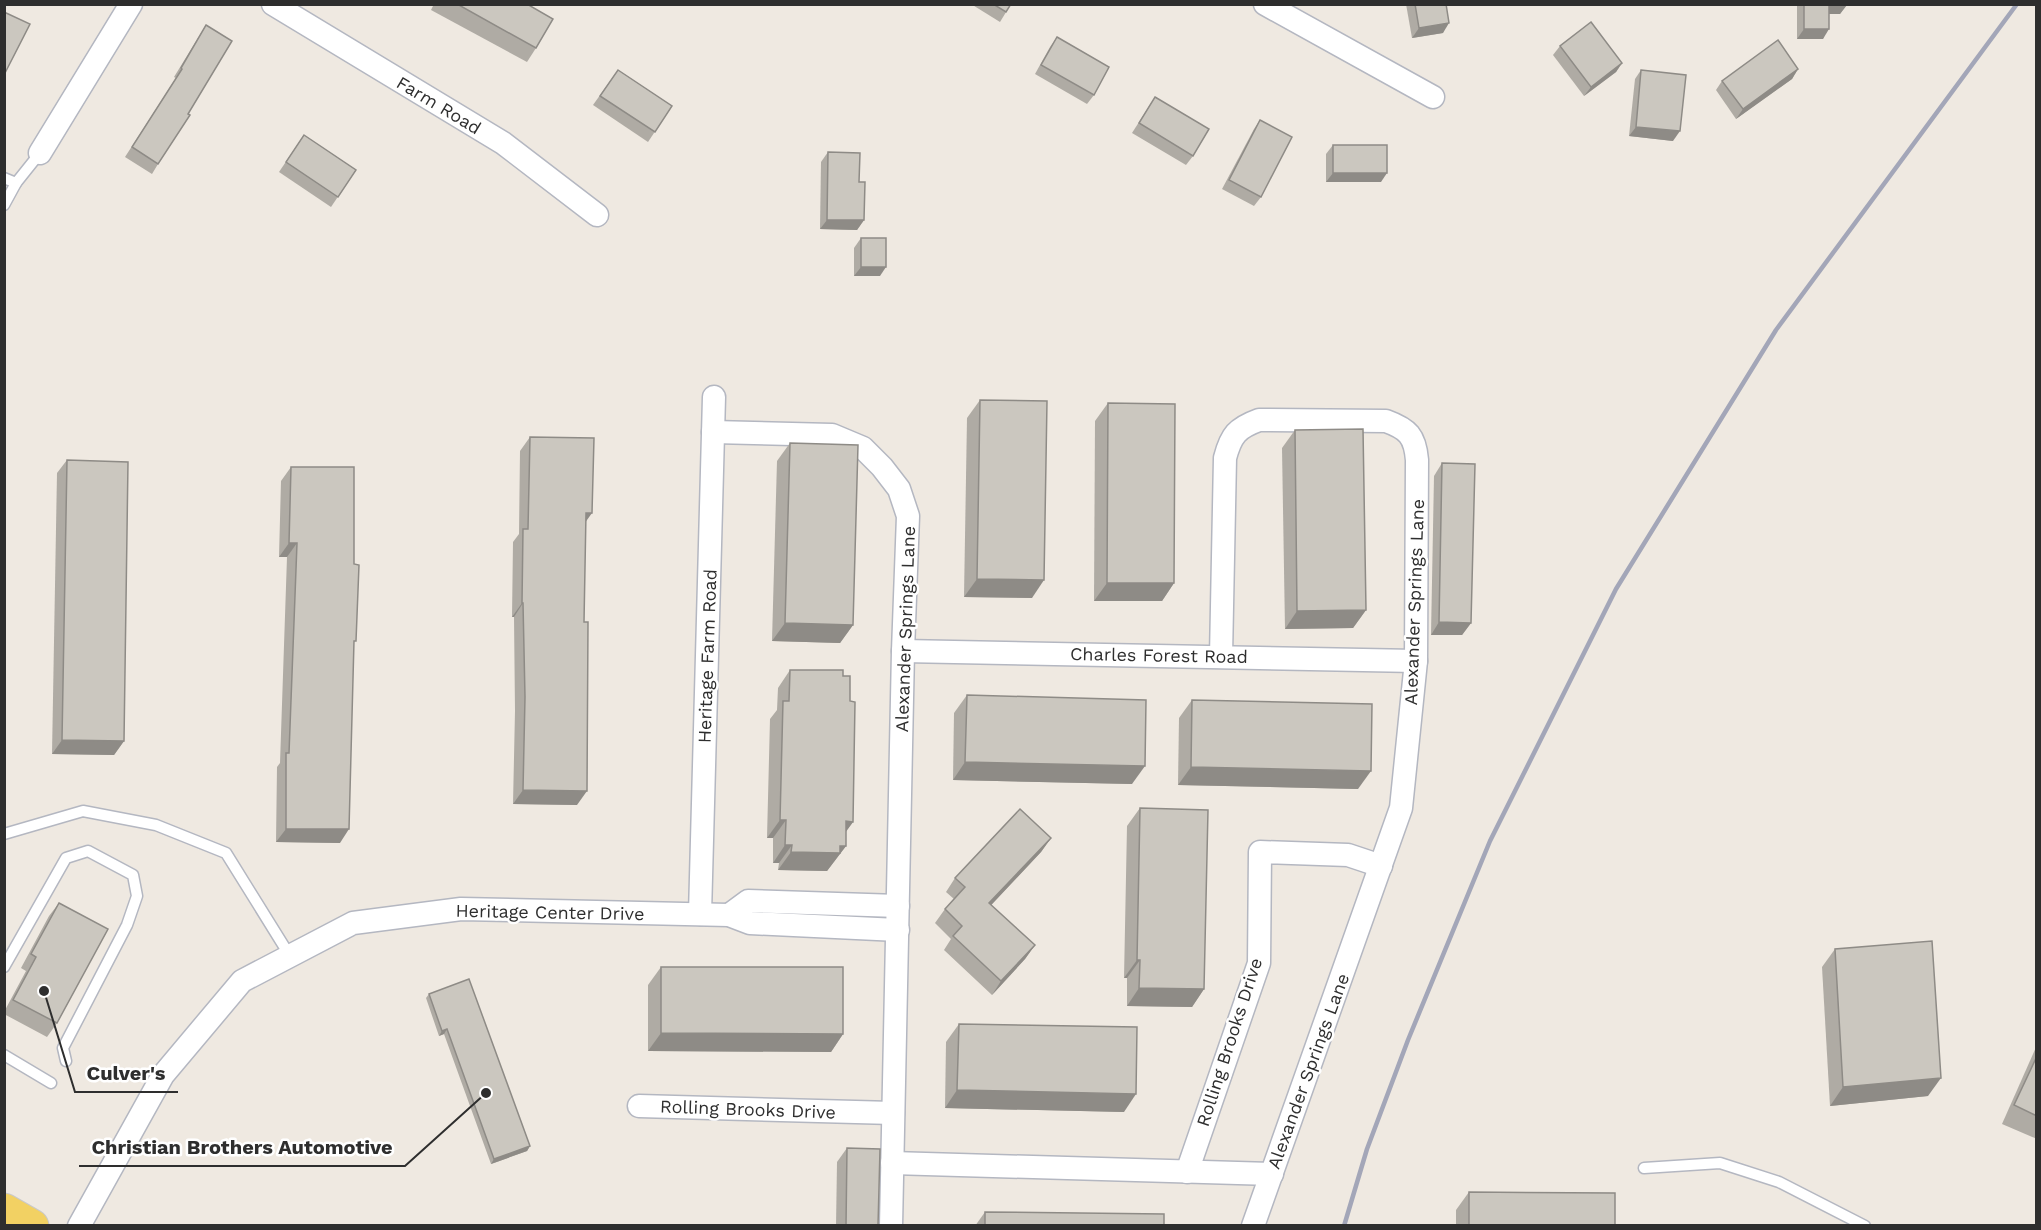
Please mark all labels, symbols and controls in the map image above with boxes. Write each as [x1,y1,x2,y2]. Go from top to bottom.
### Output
street label: Farm Road [393,72,485,138]
street label: Alexander Springs Lane [1400,498,1428,706]
street label: Alexander Springs Lane [891,525,919,733]
street label: Heritage Farm Road [693,569,721,743]
street label: Charles Forest Road [1070,643,1248,667]
street label: Heritage Center Drive [455,900,645,924]
street label: Rolling Brooks Drive [1192,955,1266,1129]
street label: Alexander Springs Lane [1263,970,1353,1172]
callout: Culver's [75,1054,178,1092]
text: Culver's [87,1061,166,1085]
street label: Rolling Brooks Drive [660,1095,836,1123]
callout: Christian Brothers Automotive [79,1128,405,1166]
text: Christian Brothers Automotive [91,1135,393,1159]

